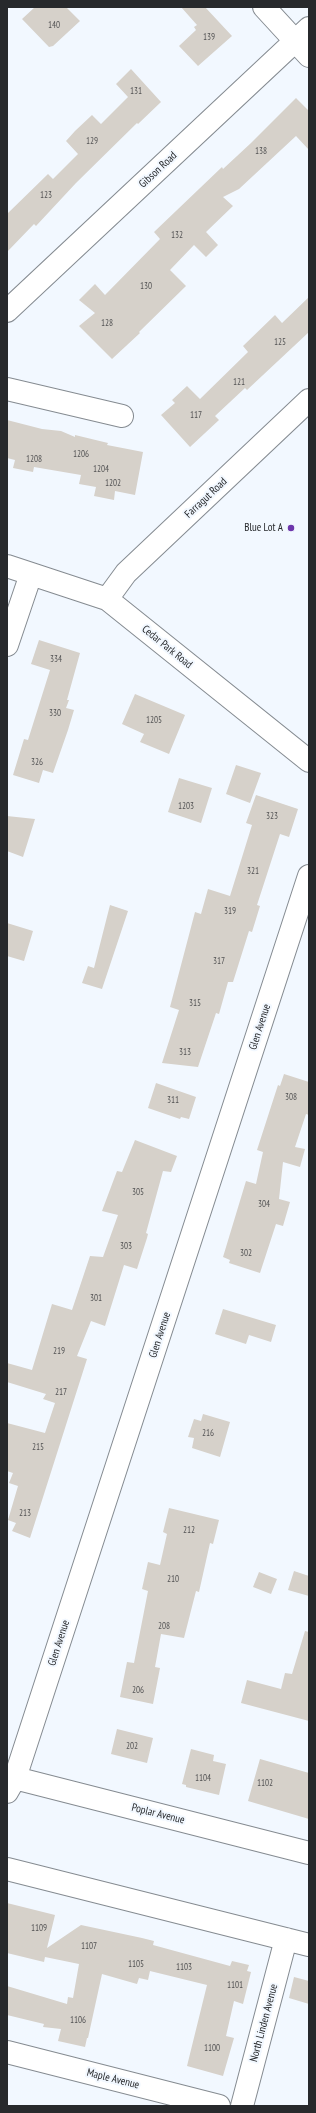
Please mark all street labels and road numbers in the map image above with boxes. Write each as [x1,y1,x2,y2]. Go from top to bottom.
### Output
street label: Gibson Road [136,149,180,191]
street label: Farragut Road [182,475,230,521]
street label: Cedar Park Road [139,623,195,671]
street label: Glen Avenue [246,1002,274,1052]
street label: Glen Avenue [146,1310,174,1360]
street label: Glen Avenue [45,1618,73,1668]
street label: Poplar Avenue [130,1801,186,1827]
street label: North Linden Avenue [247,1983,281,2063]
street label: Maple Avenue [85,2066,141,2092]

